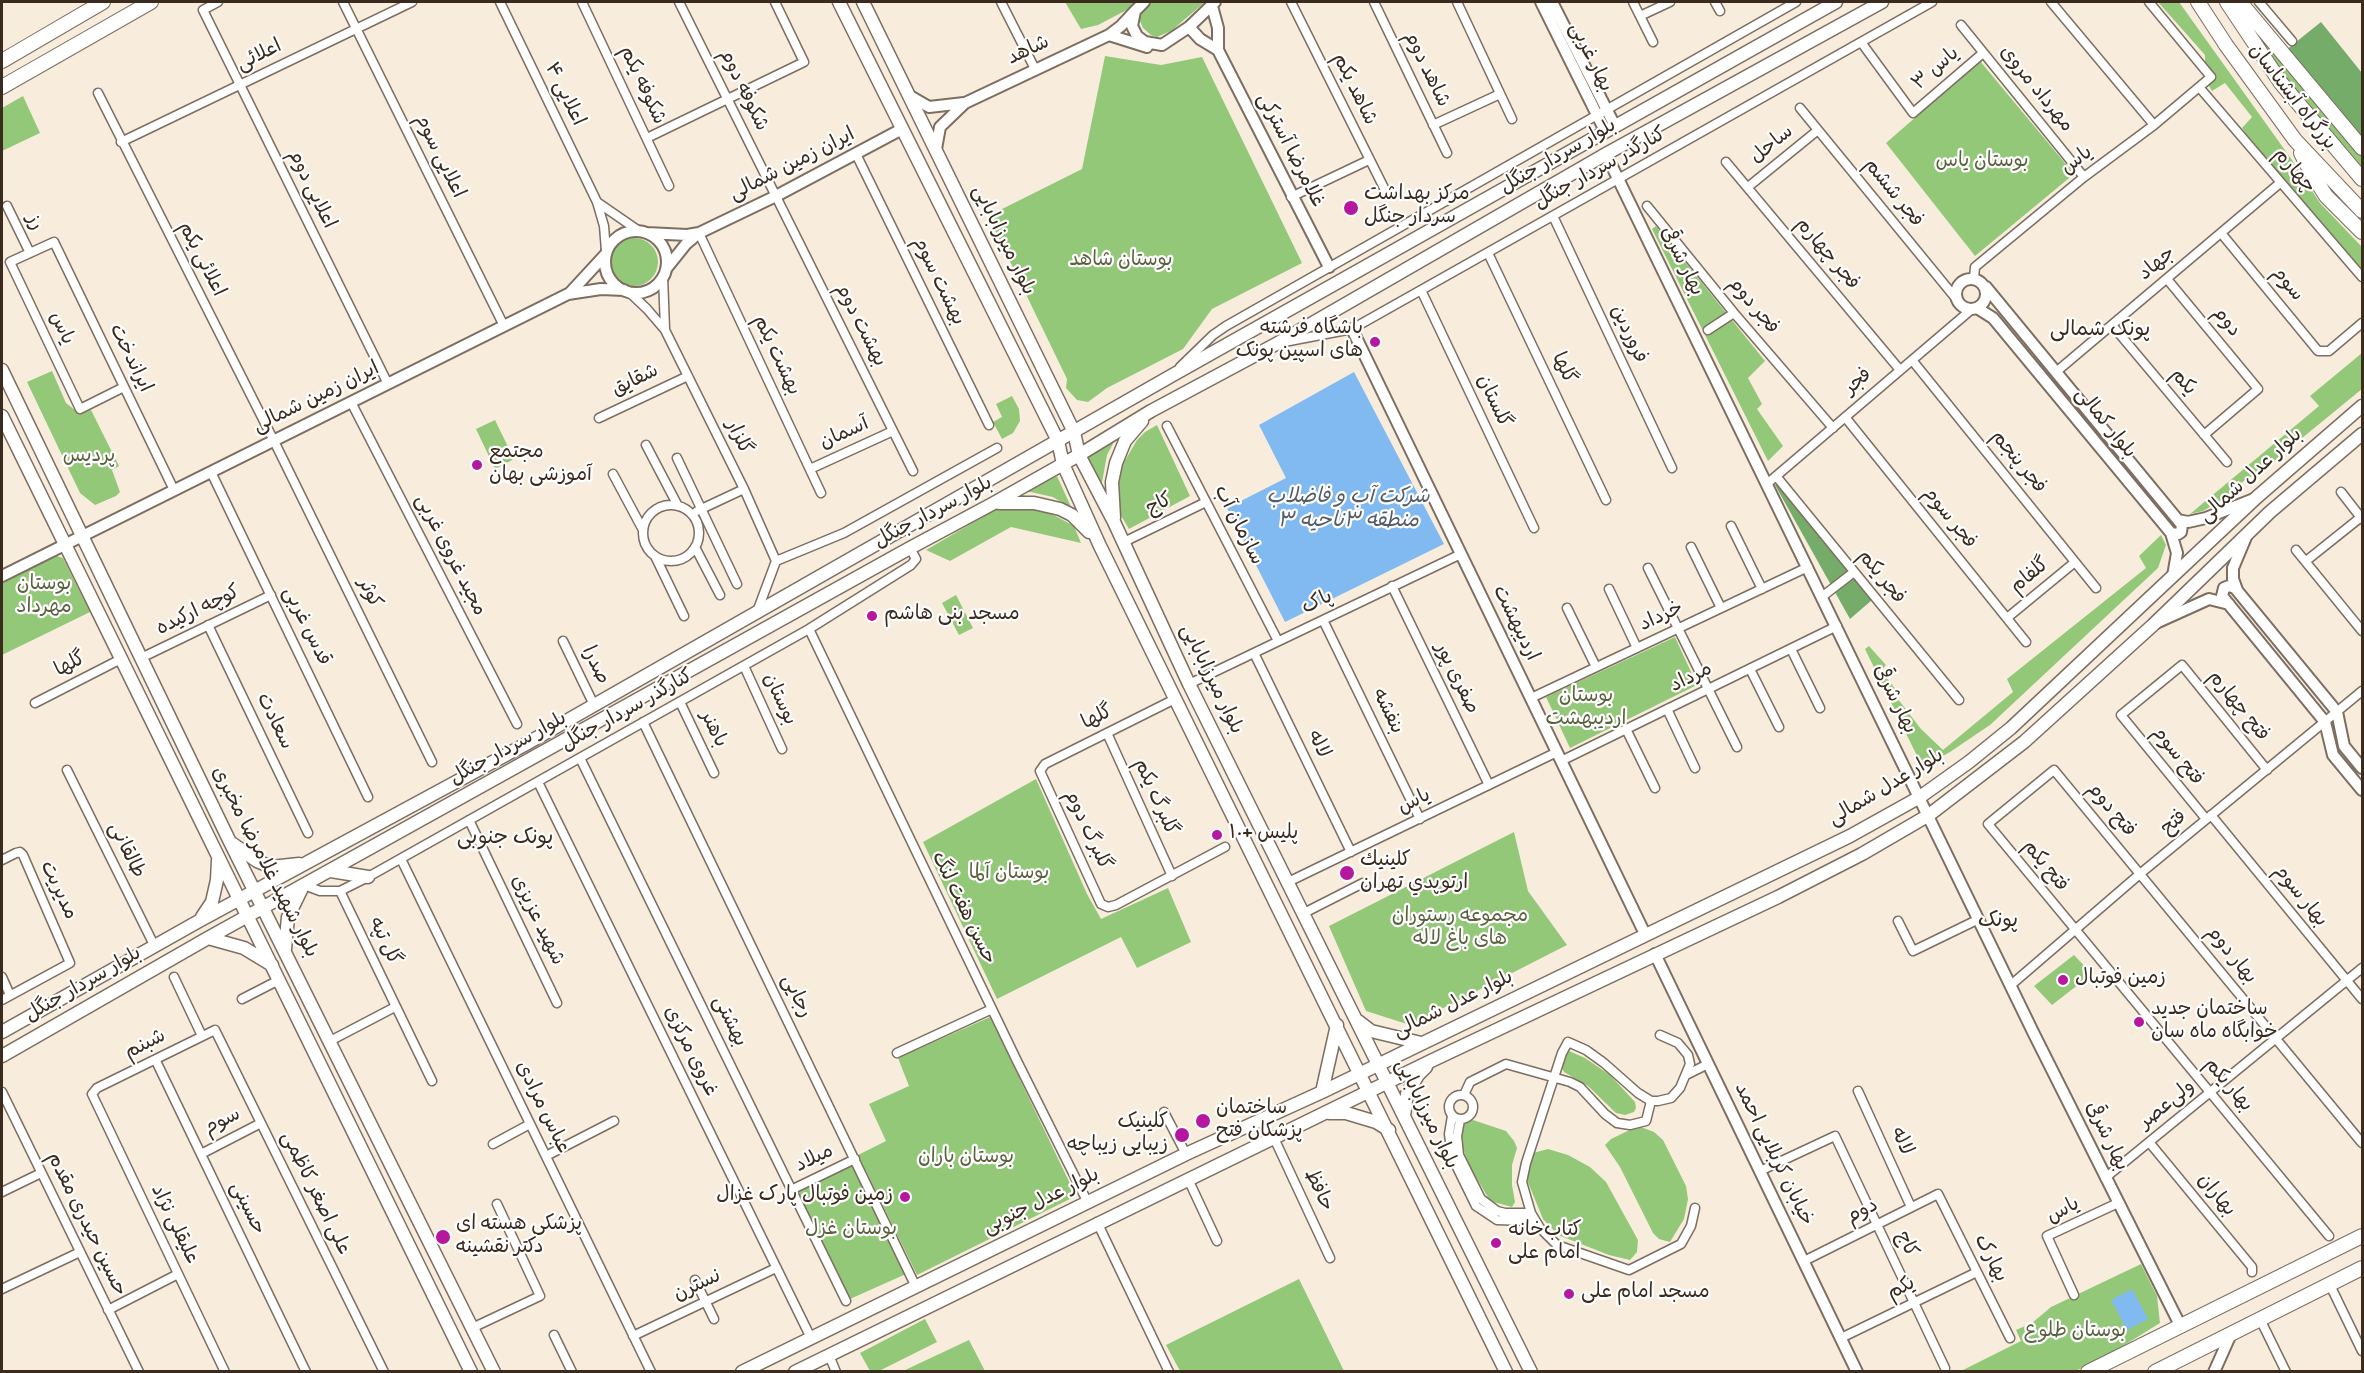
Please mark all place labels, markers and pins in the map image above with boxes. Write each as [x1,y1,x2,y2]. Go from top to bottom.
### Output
place label: مرکز بهداشت سردار جنگل [1364,184,1470,231]
marker: مرکز بهداشت سردار جنگل [1342,199,1360,217]
place label: باشگاه فرشته های اسپین پونک [1236,318,1363,365]
marker: باشگاه فرشته های اسپین پونک [1368,335,1382,349]
place label: مجتمع آموزشی بهان [489,442,592,489]
marker: مجتمع آموزشی بهان [470,458,484,472]
place label: مسجد بنی هاشم [884,604,1020,628]
marker: مسجد بنی هاشم [865,609,879,623]
place label: پلیس +۱۰ [1229,823,1298,847]
marker: پلیس +۱۰ [1210,828,1224,842]
place label: كلينيك ارتوپدي تهران [1360,850,1468,897]
marker: كلينيك ارتوپدي تهران [1338,864,1356,882]
place label: زمین فوتبال [2075,968,2166,992]
marker: زمین فوتبال [2056,973,2070,987]
place label: ساختمان جدید خوابگاه ماه سان [2151,999,2278,1046]
marker: ساختمان جدید خوابگاه ماه سان [2132,1015,2146,1029]
place label: ساختمان پزشکان فتح [1216,1098,1303,1145]
place label: کلینیک زیبایی زیباچه [1067,1112,1168,1159]
marker: ساختمان پزشکان فتح [1194,1112,1212,1130]
marker: کلینیک زیبایی زیباچه [1173,1126,1191,1144]
place label: زمین فوتبال پارک غزال [716,1185,893,1209]
marker: زمین فوتبال پارک غزال [898,1190,912,1204]
place label: پزشکی هسته ای دکتر نقشینه [456,1214,582,1261]
place label: کتاب‌خانه امام علی [1508,1220,1582,1267]
marker: پزشکی هسته ای دکتر نقشینه [434,1228,452,1246]
marker: کتاب‌خانه امام علی [1489,1236,1503,1250]
place label: مسجد امام علی [1581,1282,1710,1306]
marker: مسجد امام علی [1562,1287,1576,1301]

